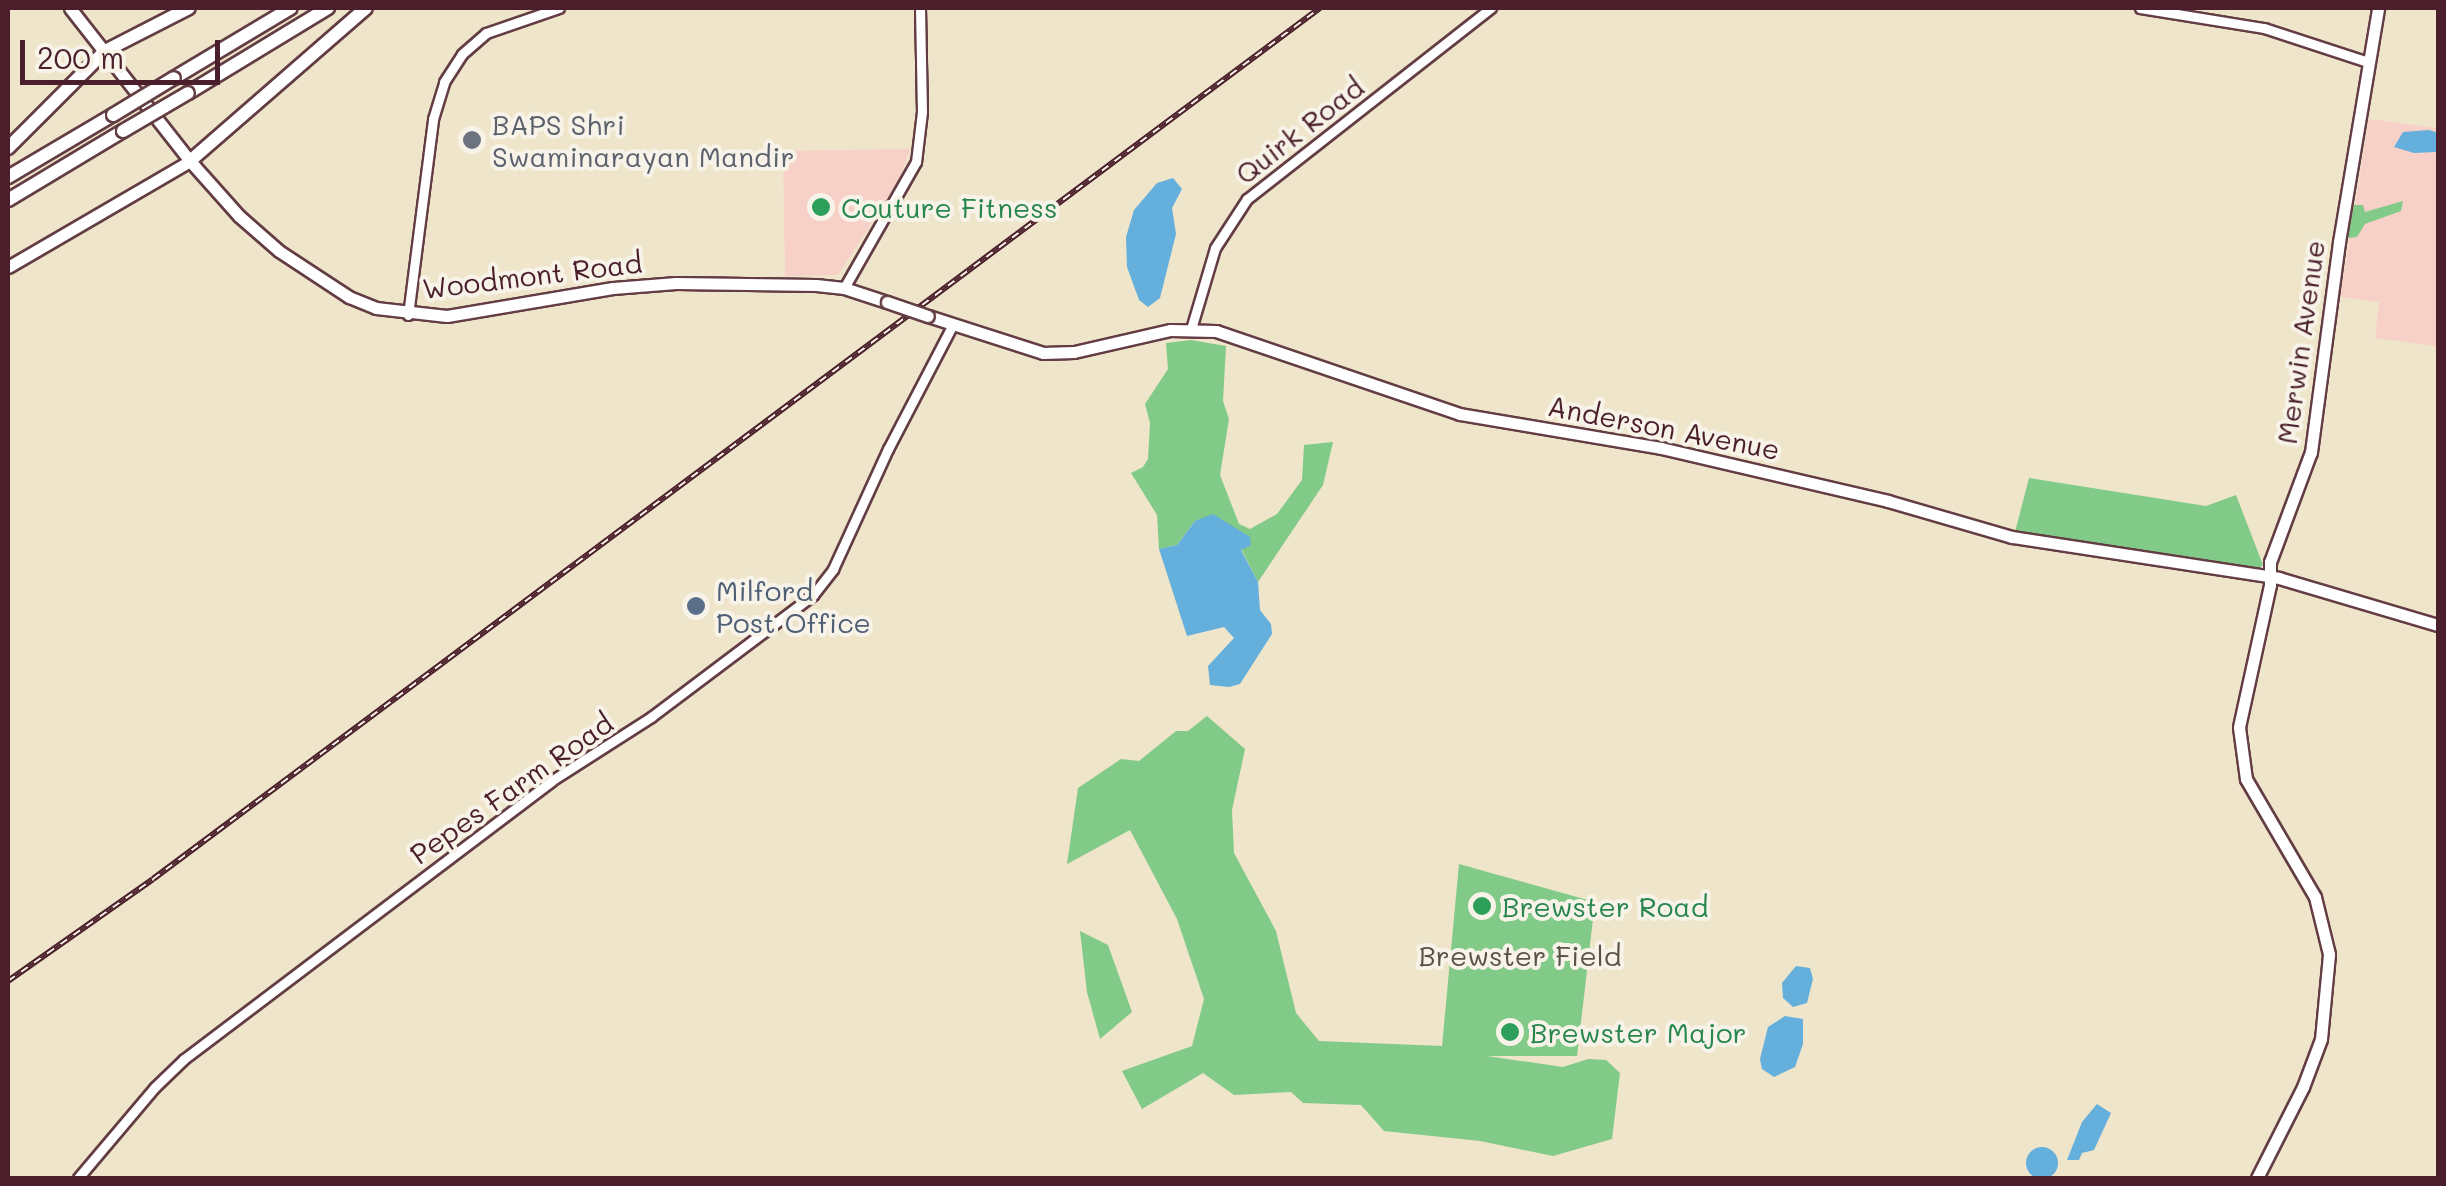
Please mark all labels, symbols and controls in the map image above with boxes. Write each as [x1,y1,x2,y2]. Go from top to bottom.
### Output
scale bar [25,20,225,82]
text: 200 m [37,37,124,77]
street label: Quirk Road [1228,70,1370,190]
place label: BAPS Shri Swaminarayan Mandir [492,107,794,173]
marker: BAPS Shri Swaminarayan Mandir [461,129,483,151]
place label: Couture Fitness [841,190,1057,224]
marker: Couture Fitness [810,196,832,218]
street label: Merwin Avenue [2269,238,2331,446]
street label: Woodmont Road [420,245,644,305]
street label: Anderson Avenue [1545,388,1783,466]
place label: Milford Post Office [716,573,871,639]
marker: Milford Post Office [685,595,707,617]
street label: Pepes Farm Road [403,705,619,871]
place label: Brewster Road [1502,889,1709,923]
marker: Brewster Road [1471,895,1493,917]
park label: Brewster Field [1418,938,1622,972]
place label: Brewster Major [1530,1015,1747,1049]
marker: Brewster Major [1499,1021,1521,1043]

